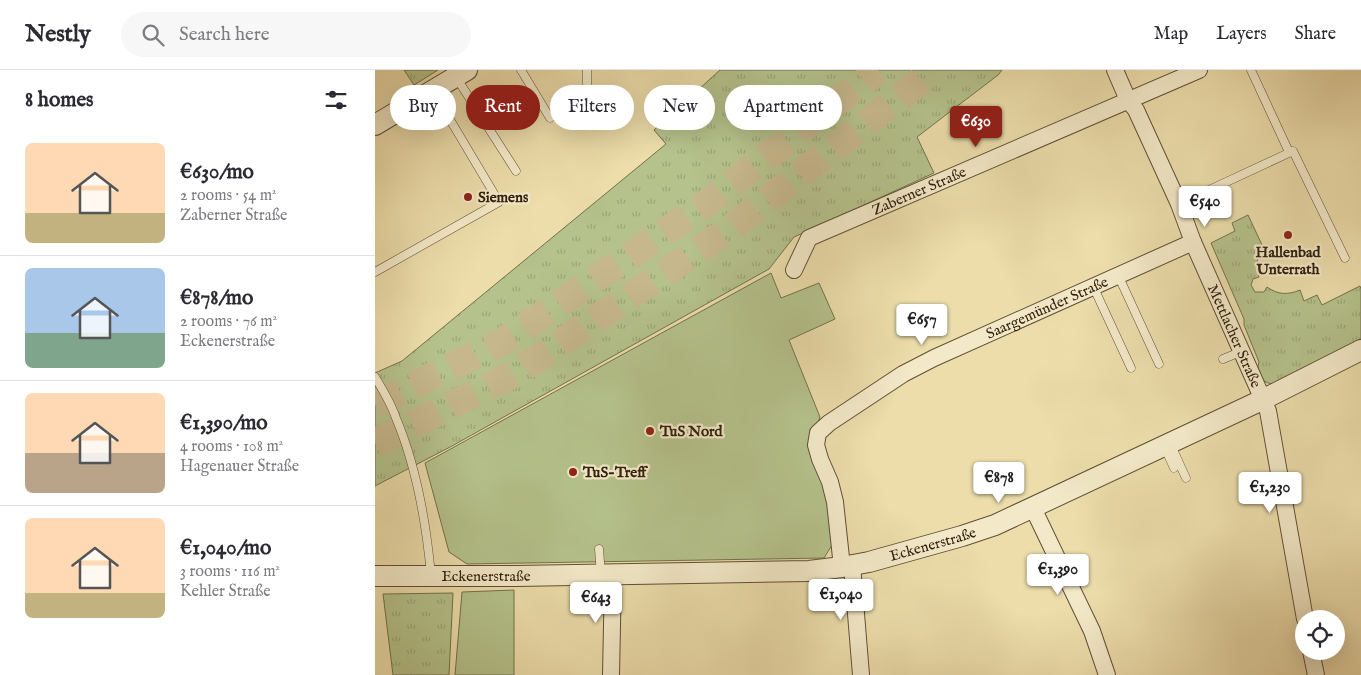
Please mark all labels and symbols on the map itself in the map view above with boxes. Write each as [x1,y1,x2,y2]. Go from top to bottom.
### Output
pin: €630 [946,106,1006,148]
street label: Zaberner Straße [869,162,969,219]
pin: €540 [1175,186,1235,228]
place label: Siemens [478,188,529,207]
marker: Siemens [462,191,474,203]
marker: Hallenbad Unterrath [1282,229,1294,241]
place label: Hallenbad Unterrath [1256,243,1321,279]
street label: Saargemünder Straße [983,272,1111,343]
street label: Mettlacher Straße [1203,281,1266,391]
pin: €657 [892,304,952,346]
place label: TuS Nord [659,422,723,441]
marker: TuS Nord [644,425,656,437]
pin: €878 [969,462,1029,504]
place label: TuS-Treff [582,463,648,482]
marker: TuS-Treff [567,466,579,478]
pin: €1,230 [1229,472,1311,514]
street label: Eckenerstraße [887,522,979,565]
pin: €1,390 [1017,554,1099,596]
street label: Eckenerstraße [441,566,531,586]
pin: €1,040 [800,578,882,621]
pin: €643 [566,582,626,624]

